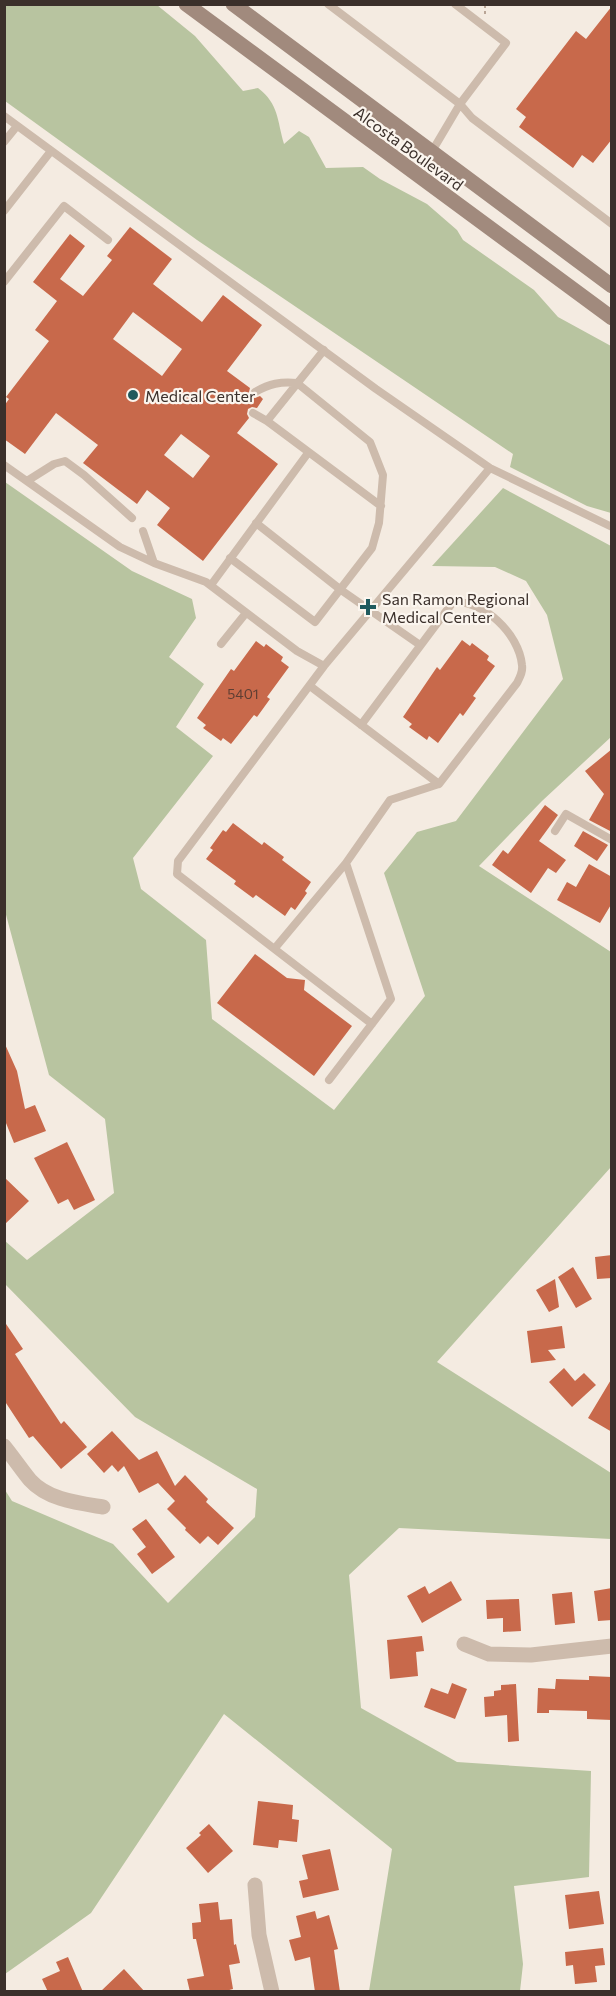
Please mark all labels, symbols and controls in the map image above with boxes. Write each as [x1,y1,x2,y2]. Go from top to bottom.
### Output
street label: Alcosta Boulevard [351,102,467,194]
place label: Medical Center [145,386,256,405]
marker: Medical Center [126,388,140,402]
place label: San Ramon Regional Medical Center [382,589,529,626]
marker: San Ramon Regional Medical Center [359,598,377,616]
house number: 5401 [227,685,259,702]

